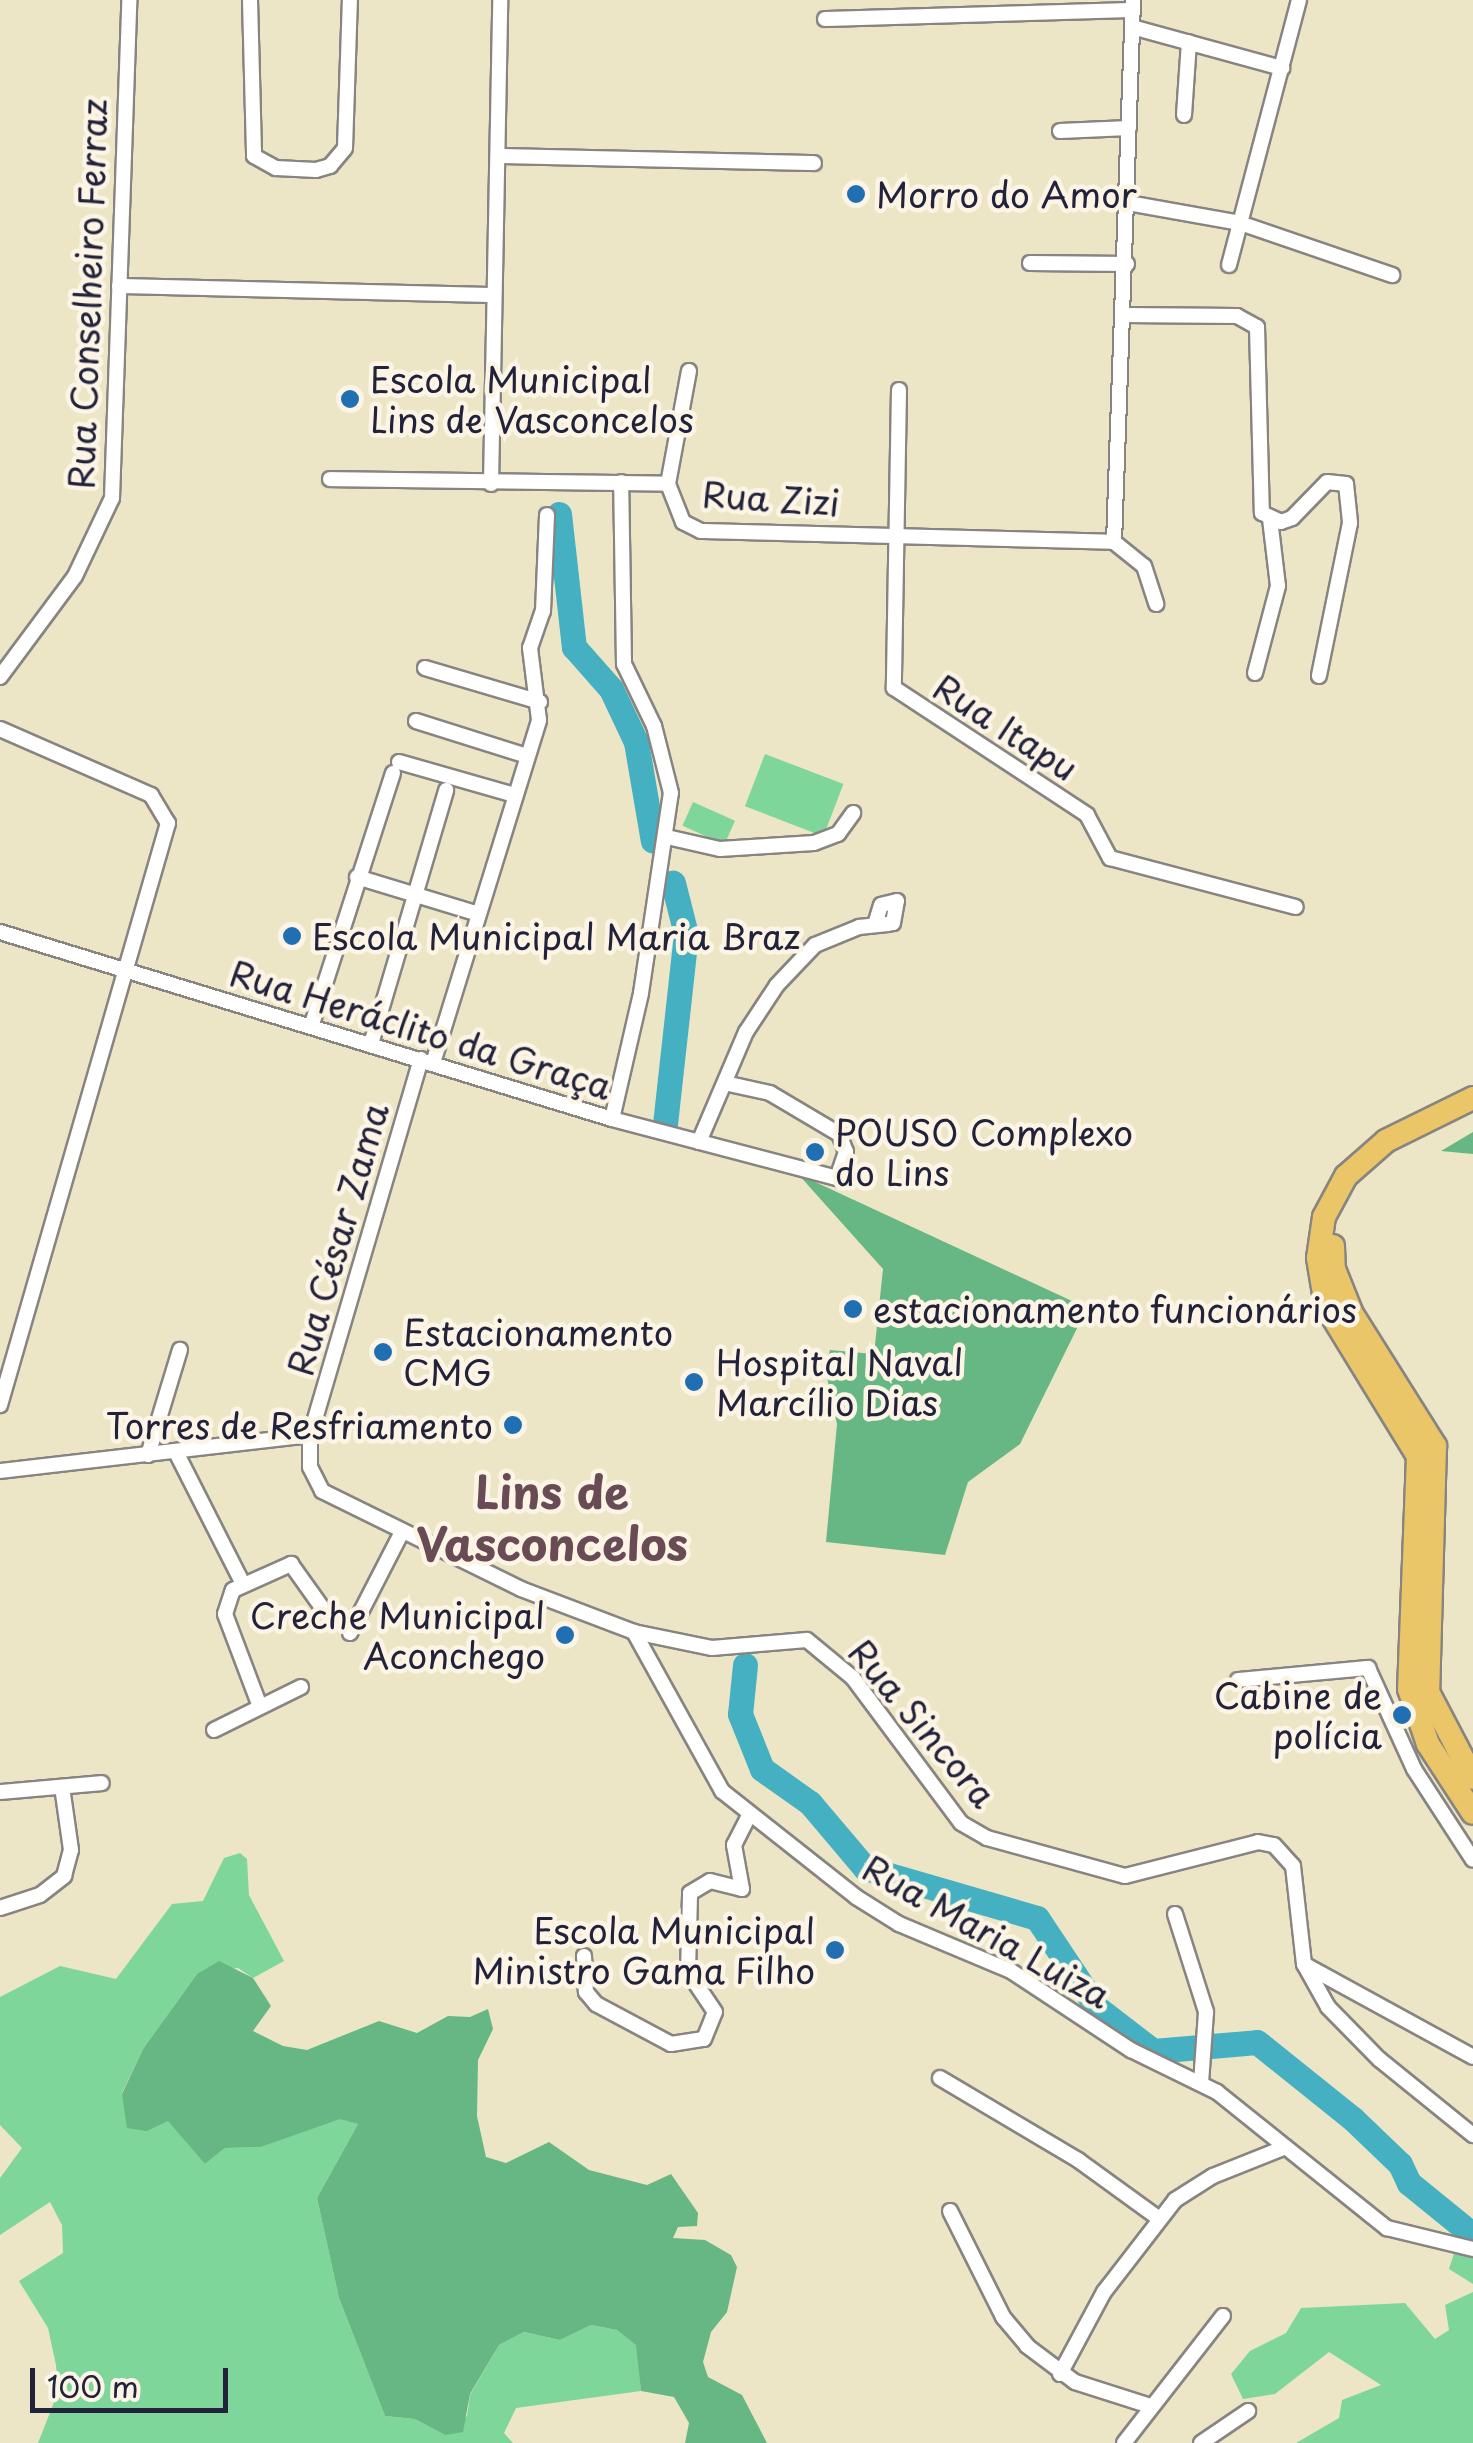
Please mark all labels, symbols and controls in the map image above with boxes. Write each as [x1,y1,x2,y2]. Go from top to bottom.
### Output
street label: Rua Conselheiro Ferraz [59,97,115,491]
place label: Morro do Amor [876,173,1138,215]
marker: Morro do Amor [845,183,867,205]
place label: Escola Municipal Lins de Vasconcelos [370,358,695,440]
marker: Escola Municipal Lins de Vasconcelos [339,388,361,410]
street label: Rua Zizi [701,472,841,524]
street label: Rua Itapu [926,665,1086,789]
place label: Escola Municipal Maria Braz [312,915,800,957]
marker: Escola Municipal Maria Braz [281,925,303,947]
street label: Rua Heráclito da Graça [223,950,619,1108]
street label: Rua César Zama [277,1096,397,1382]
place label: POUSO Complexo do Lins [835,1111,1134,1193]
marker: POUSO Complexo do Lins [804,1141,826,1163]
place label: estacionamento funcionários [873,1288,1358,1330]
marker: estacionamento funcionários [842,1298,864,1320]
place label: Estacionamento CMG [403,1311,673,1393]
marker: Estacionamento CMG [372,1341,394,1363]
place label: Hospital Naval Marcílio Dias [716,1341,964,1423]
marker: Hospital Naval Marcílio Dias [681,1369,707,1395]
place label: Torres de Resfriamento [103,1404,493,1446]
marker: Torres de Resfriamento [502,1414,524,1436]
district label: Lins de Vasconcelos [416,1464,688,1570]
place label: Creche Municipal Aconchego [249,1594,545,1676]
marker: Creche Municipal Aconchego [554,1624,576,1646]
street label: Rua Sincora [841,1631,1005,1815]
place label: Cabine de polícia [1214,1674,1382,1756]
marker: Cabine de polícia [1391,1704,1413,1726]
street label: Rua Maria Luiza [856,1845,1118,2017]
place label: Escola Municipal Ministro Gama Filho [470,1909,815,1991]
marker: Escola Municipal Ministro Gama Filho [824,1939,846,1961]
scale bar [35,2348,232,2410]
text: 100 m [47,2363,139,2408]

